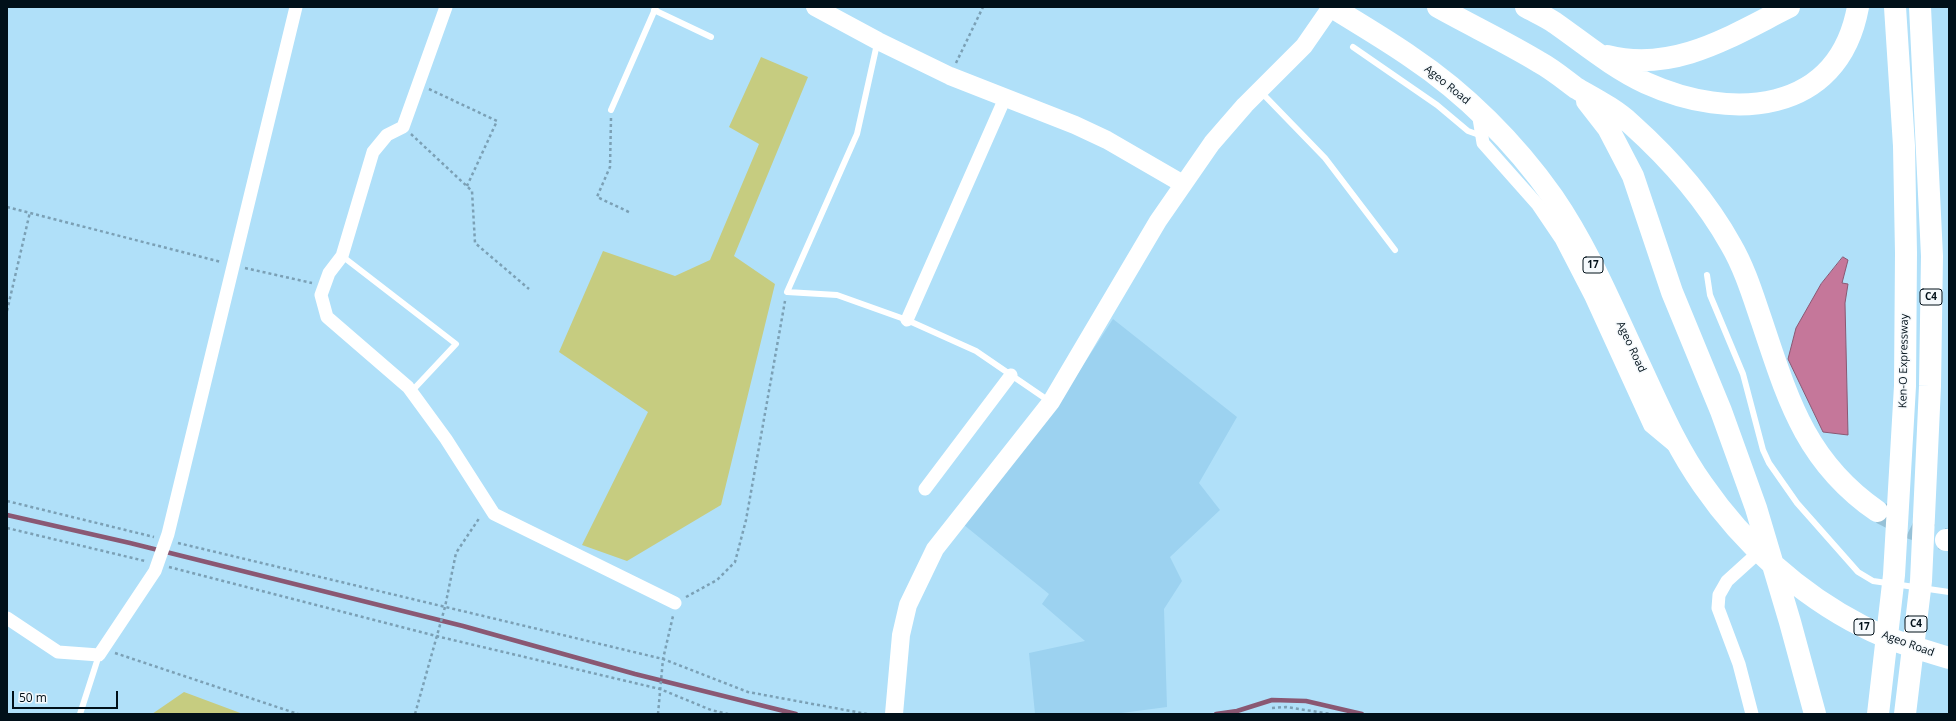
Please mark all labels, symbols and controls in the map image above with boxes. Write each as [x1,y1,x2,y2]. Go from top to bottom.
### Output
street label: Ageo Road [1422,63,1472,107]
road number: 17 [1583,257,1603,273]
road number: C4 [1920,289,1942,305]
street label: Ken-O Expressway [1897,314,1911,408]
street label: Ageo Road [1613,319,1649,375]
road number: C4 [1905,616,1927,632]
road number: 17 [1854,619,1874,635]
street label: Ageo Road [1880,628,1936,660]
scale bar [14,683,120,709]
text: 50 m [19,689,47,706]

